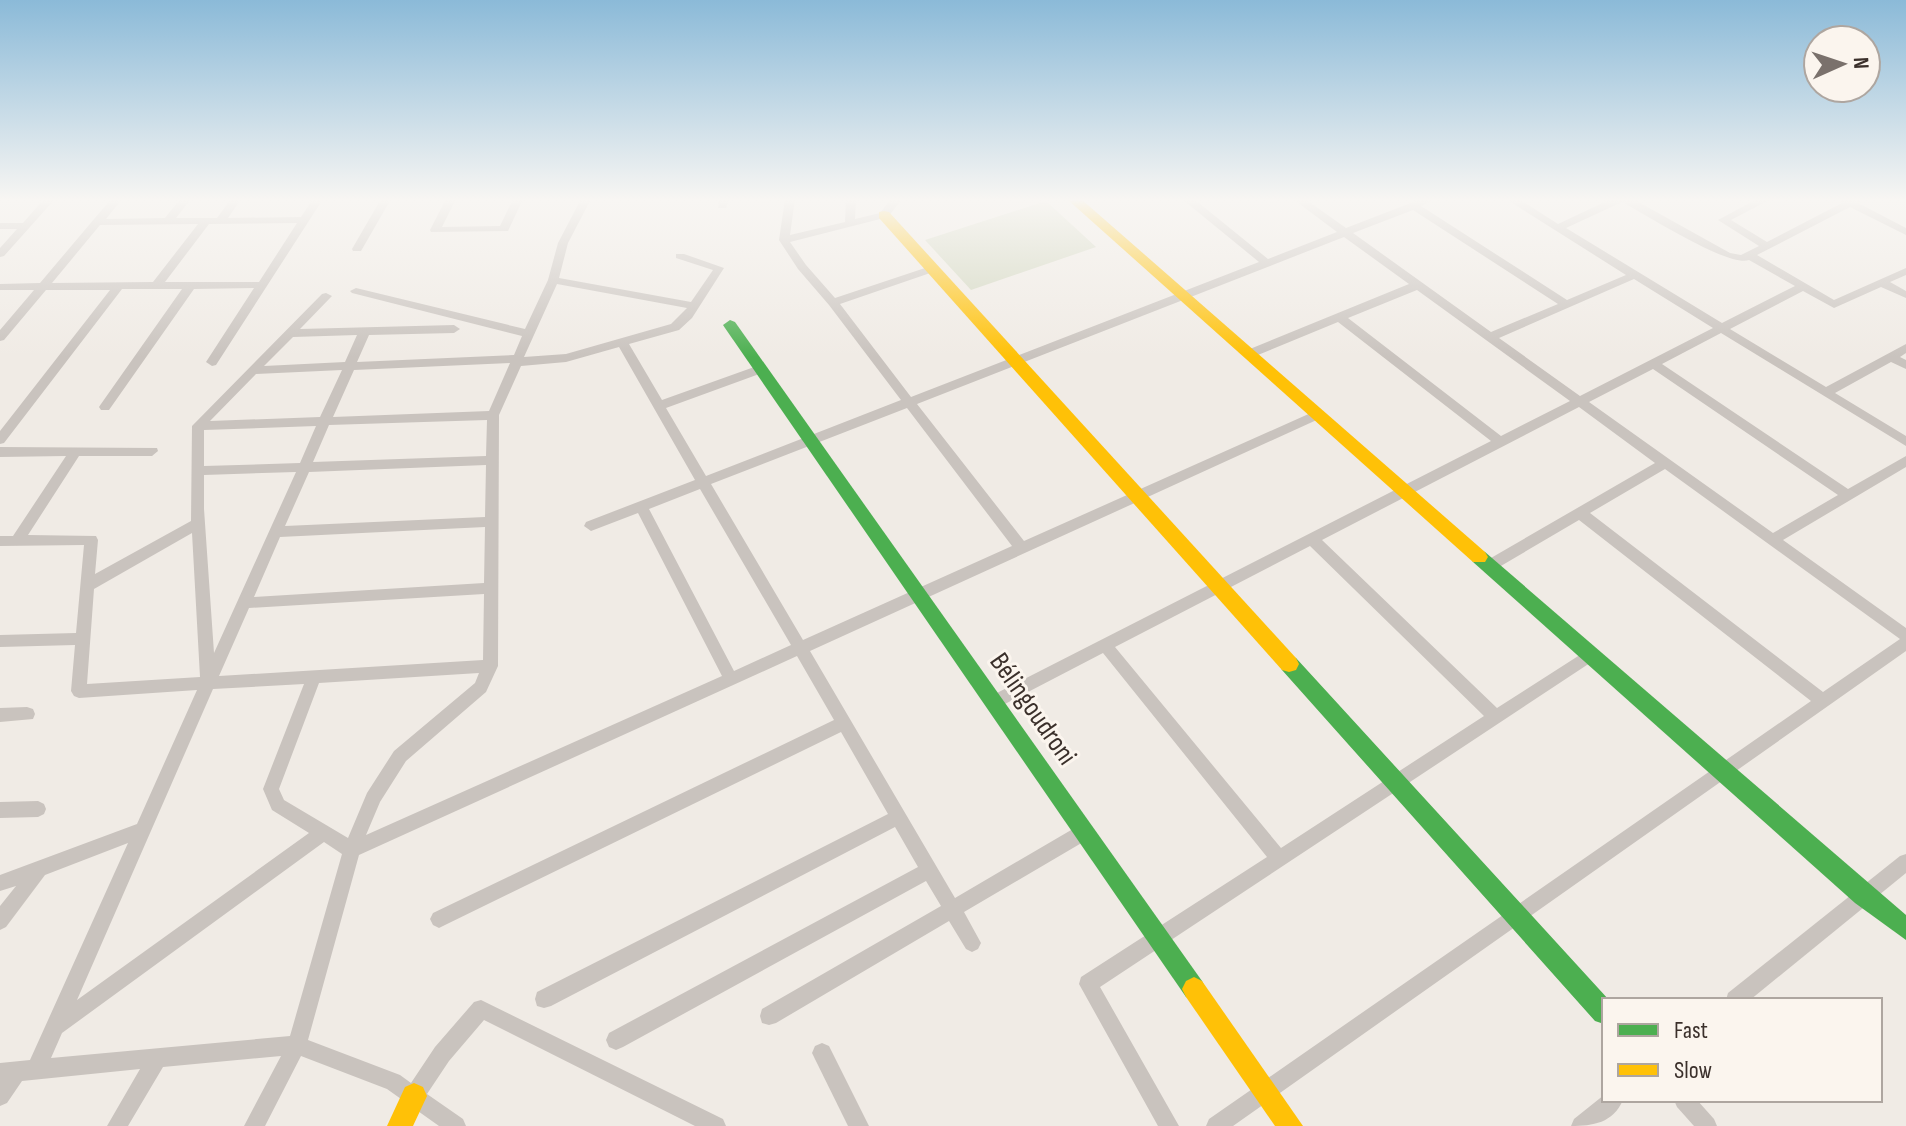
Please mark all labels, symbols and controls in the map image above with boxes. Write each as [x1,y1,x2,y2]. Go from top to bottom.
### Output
north arrow [1802,24,1882,104]
text: N [1847,56,1874,70]
street label: Bélingoudroni [982,647,1084,771]
legend [1602,998,1882,1102]
text: Fast [1674,1016,1708,1045]
text: Slow [1674,1056,1712,1085]

